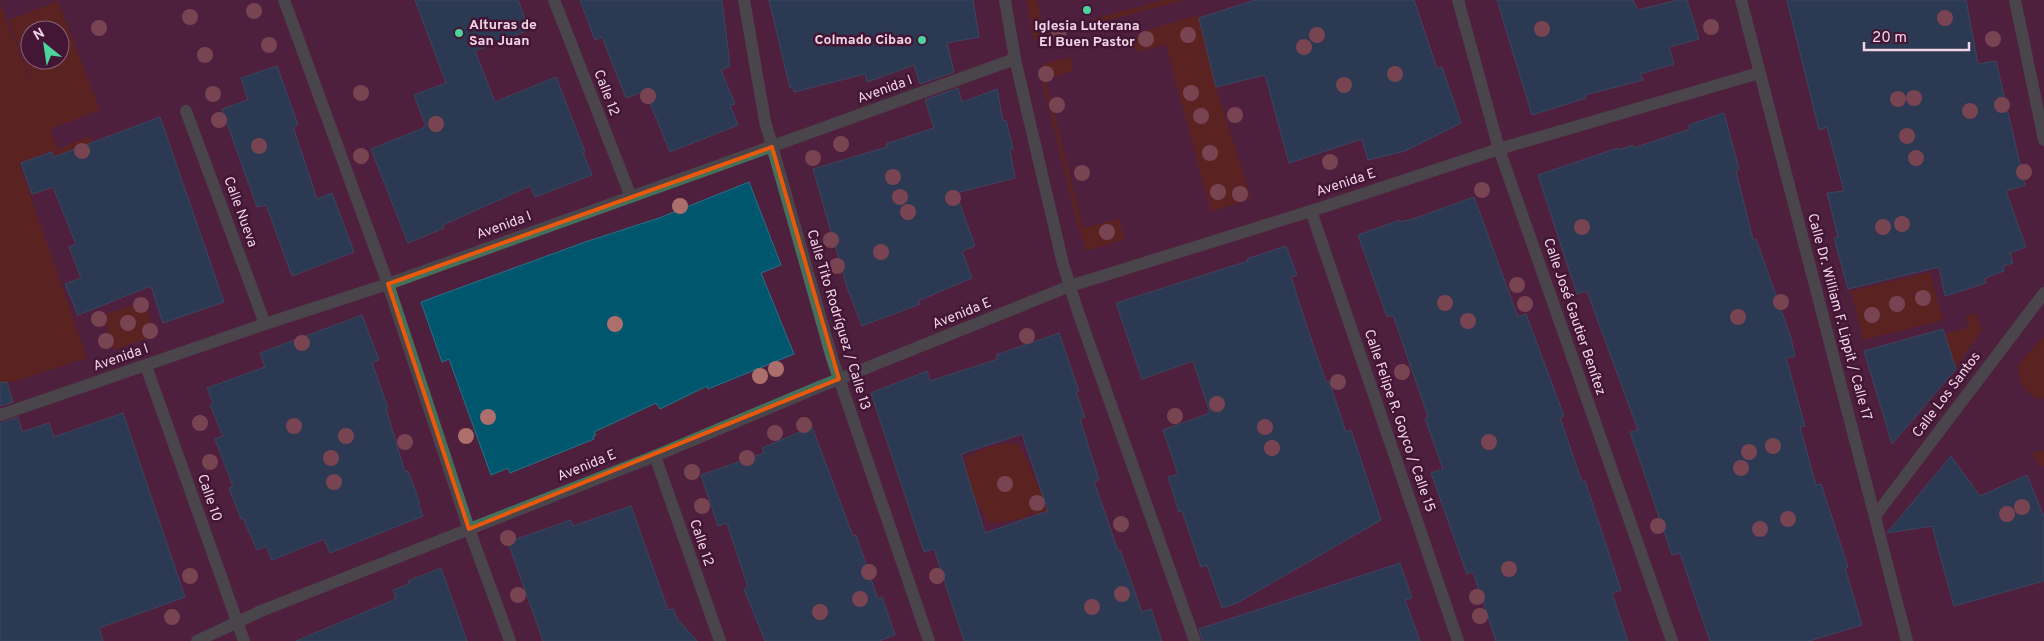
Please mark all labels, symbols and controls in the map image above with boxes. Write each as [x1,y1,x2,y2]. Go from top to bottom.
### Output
marker: Iglesia Luterana El Buen Pastor [1081,4,1093,16]
place label: Alturas de San Juan [469,17,537,50]
place label: Iglesia Luterana El Buen Pastor [1034,18,1140,51]
north arrow [20,20,70,70]
scale bar [1864,20,1969,52]
text: N [31,25,48,45]
marker: Alturas de San Juan [453,27,465,39]
text: 20 m [1872,29,1907,48]
place label: Colmado Cibao [815,32,912,49]
marker: Colmado Cibao [916,34,928,46]
street label: Calle 12 [589,67,623,119]
street label: Avenida I [855,72,915,108]
street label: Avenida E [1314,165,1378,201]
street label: Calle Nueva [219,174,261,250]
street label: Avenida I [474,208,534,244]
street label: Calle Dr. William F. Lippit / Calle 17 [1803,212,1875,422]
street label: Calle Tito Rodríguez / Calle 13 [802,228,874,412]
street label: Calle José Gautier Benítez [1539,236,1609,398]
street label: Avenida E [930,295,994,333]
street label: Calle Felipe R. Goyco / Calle 15 [1360,327,1438,515]
street label: Avenida I [91,341,151,375]
street label: Calle Los Santos [1909,349,1985,441]
street label: Avenida E [555,447,619,485]
street label: Calle 10 [193,472,225,524]
street label: Calle 12 [685,517,717,569]

